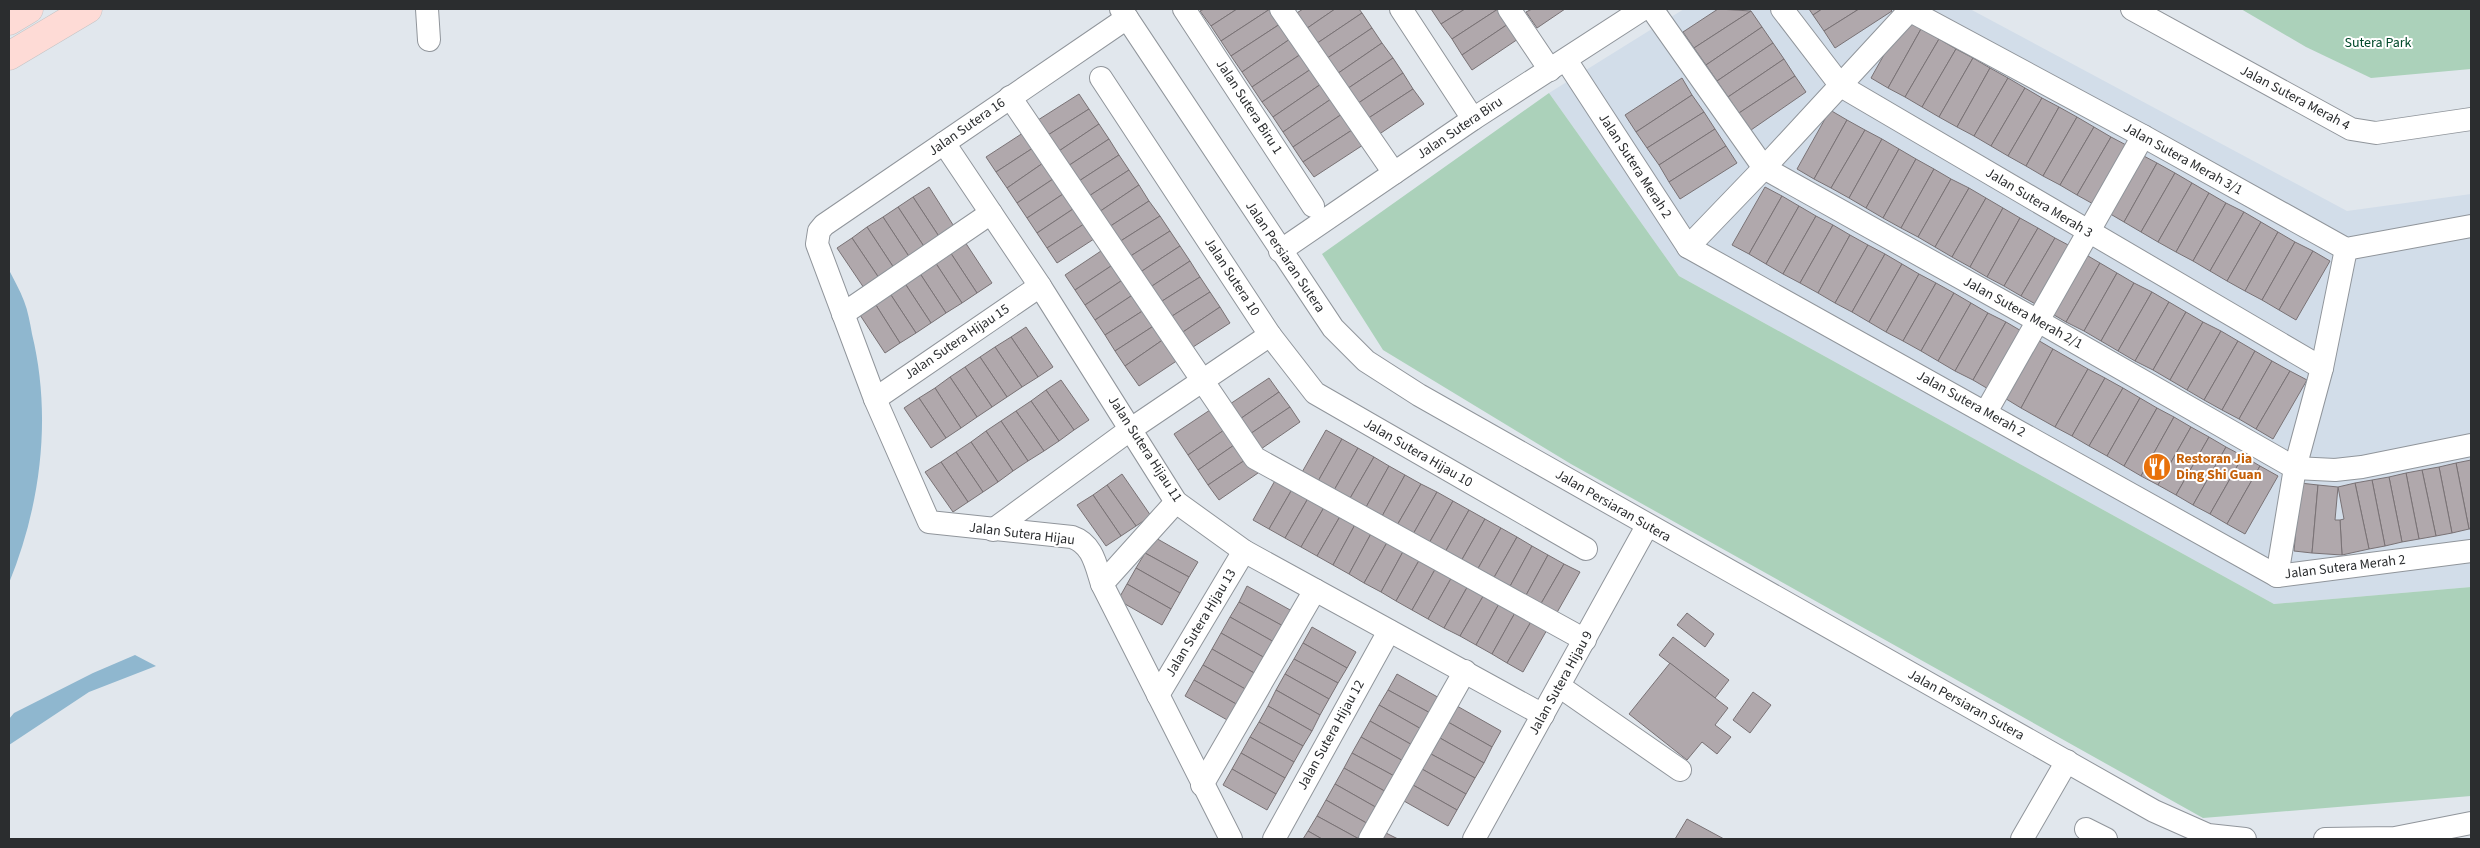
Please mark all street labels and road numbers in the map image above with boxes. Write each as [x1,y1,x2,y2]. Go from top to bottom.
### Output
street label: Jalan Sutera Biru 1 [1211,56,1287,158]
street label: Jalan Sutera Merah 4 [2236,61,2354,135]
street label: Jalan Sutera Biru [1413,92,1507,164]
street label: Jalan Sutera 16 [925,93,1010,161]
street label: Jalan Sutera Merah 2 [1593,109,1677,223]
street label: Jalan Sutera Merah 3/1 [2120,118,2246,200]
street label: Jalan Sutera Merah 3 [1982,163,2096,243]
street label: Jalan Persiaran Sutera [1240,197,1330,317]
street label: Jalan Sutera 10 [1199,234,1265,320]
street label: Jalan Sutera Merah 2/1 [1960,272,2086,354]
street label: Jalan Sutera Hijau 15 [900,299,1014,385]
street label: Jalan Sutera Merah 2 [1913,366,2029,442]
street label: Jalan Sutera Hijau 11 [1103,392,1187,506]
street label: Jalan Sutera Hijau 10 [1360,414,1476,492]
street label: Jalan Persiaran Sutera [1551,465,1675,547]
street label: Jalan Sutera Hijau [968,518,1076,550]
street label: Jalan Sutera Merah 2 [2283,550,2407,584]
street label: Jalan Sutera Hijau 13 [1161,565,1241,681]
street label: Jalan Sutera Hijau 9 [1524,627,1598,739]
street label: Jalan Persiaran Sutera [1904,665,2028,745]
street label: Jalan Sutera Hijau 12 [1292,676,1370,794]

